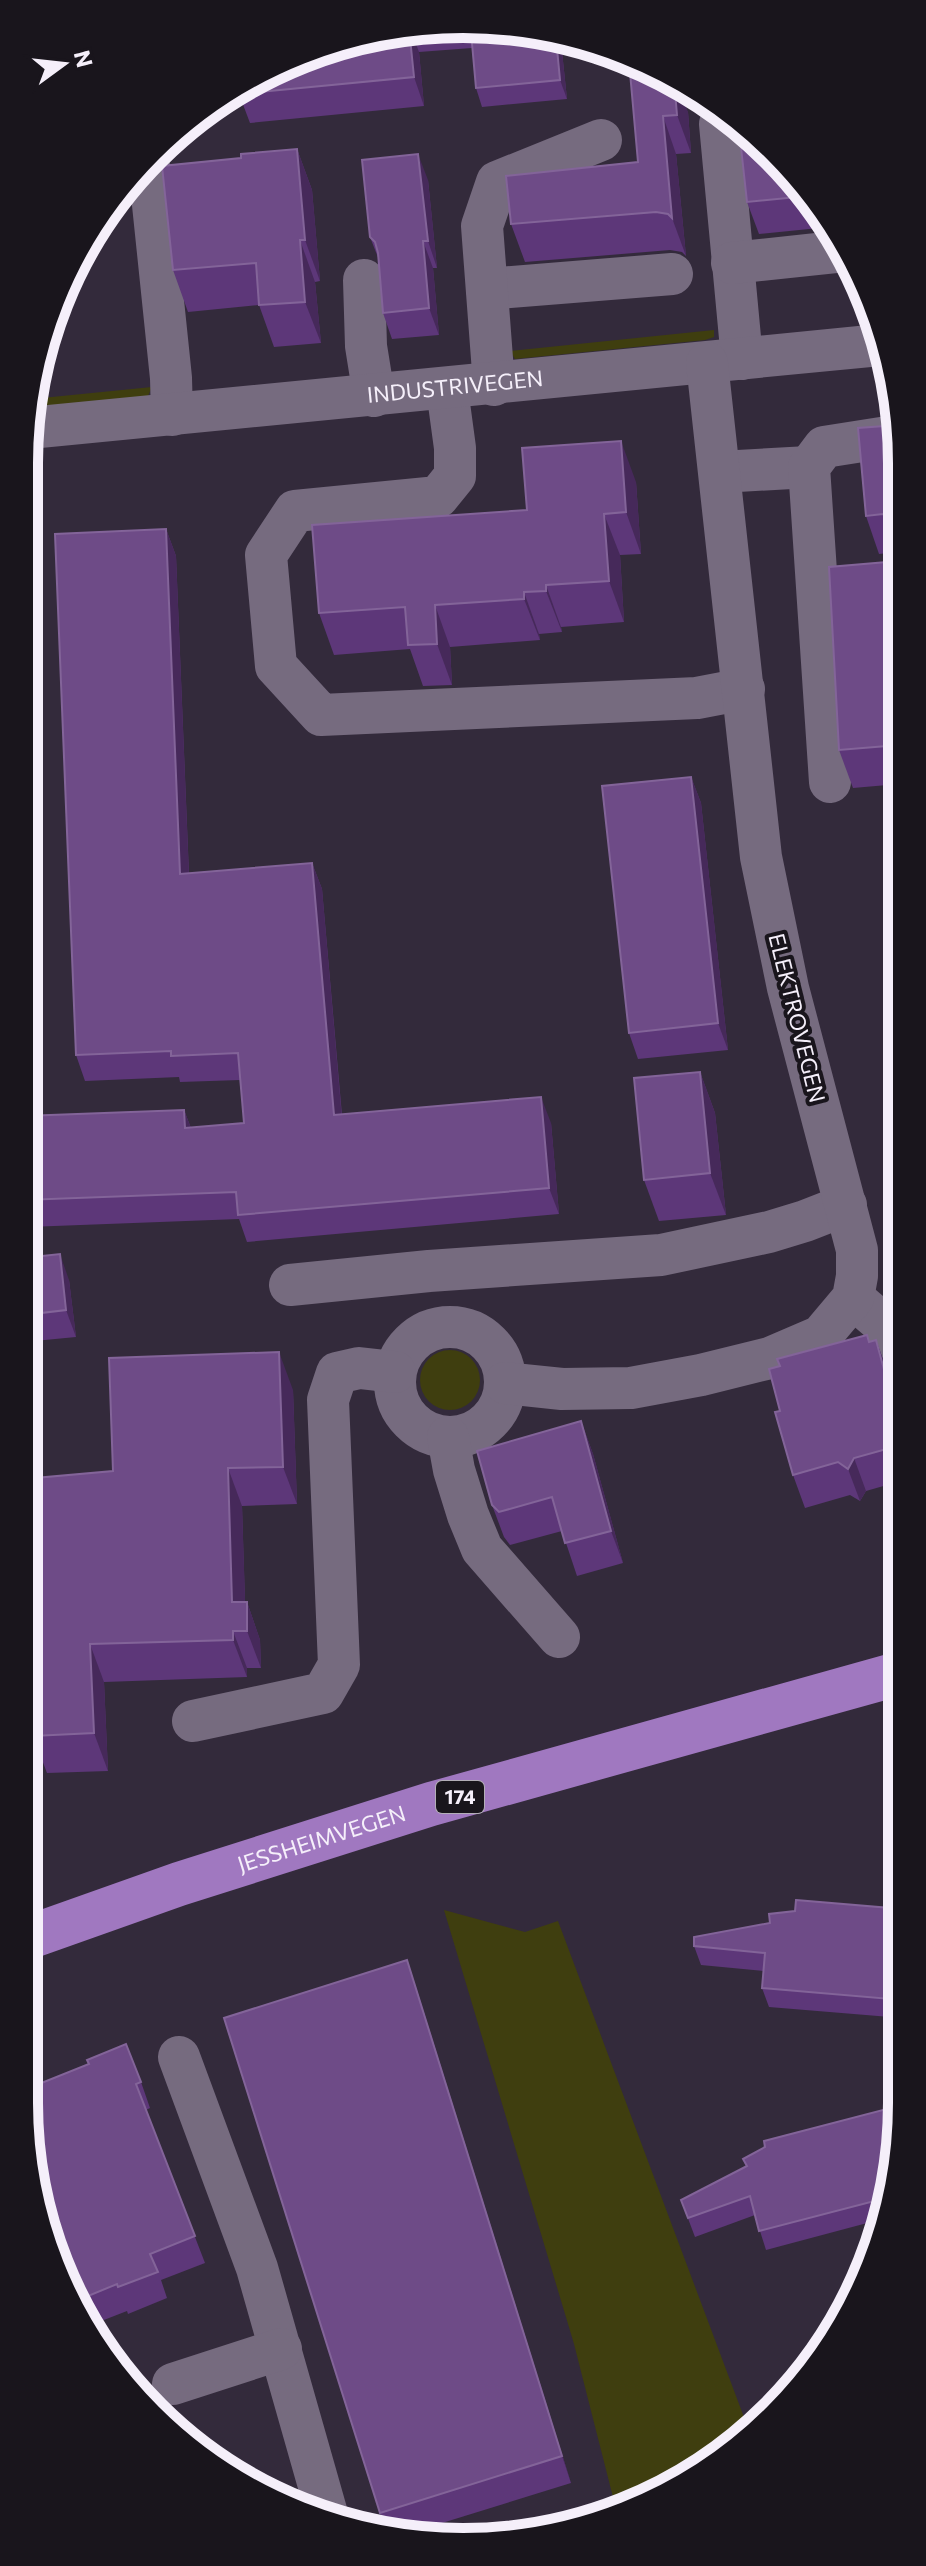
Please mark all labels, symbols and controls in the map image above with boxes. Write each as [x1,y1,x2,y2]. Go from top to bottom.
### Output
north arrow [24,24,104,104]
text: N [69,47,99,70]
street label: INDUSTRIVEGEN [366,364,544,408]
street label: ELEKTROVEGEN [763,930,832,1105]
road number: 174 [436,1781,484,1813]
street label: JESSHEIMVEGEN [234,1799,409,1878]

